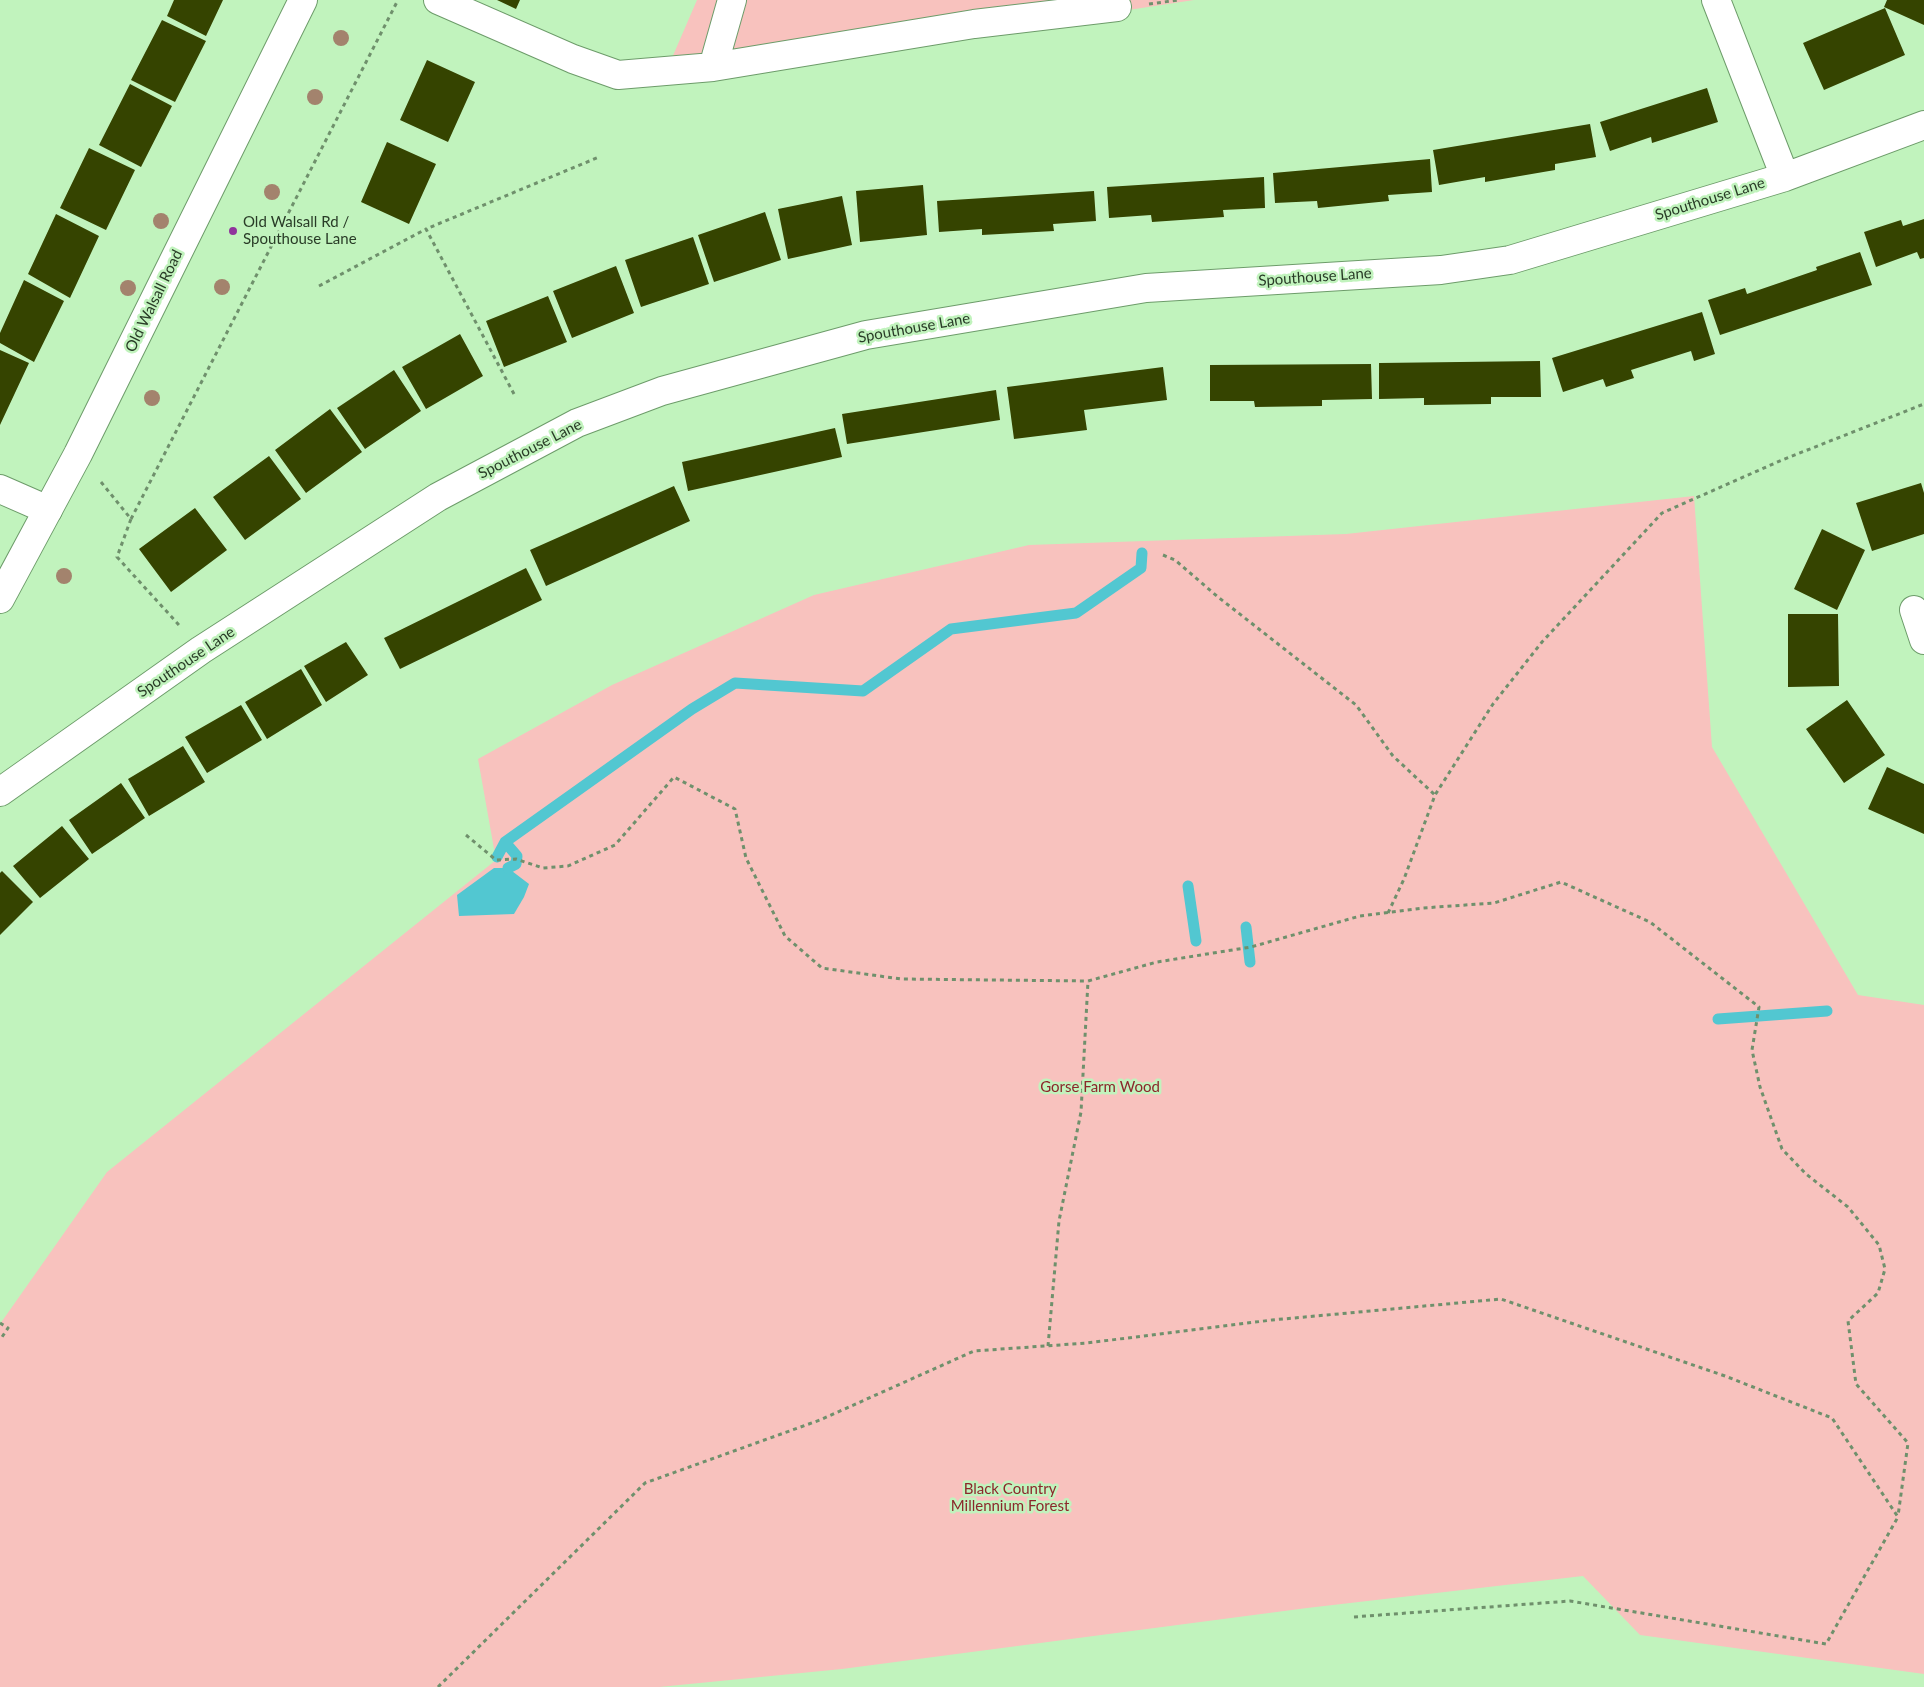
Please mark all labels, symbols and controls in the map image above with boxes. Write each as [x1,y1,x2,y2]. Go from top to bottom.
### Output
street label: Spouthouse Lane [1653,174,1767,224]
place label: Old Walsall Rd / Spouthouse Lane [243,213,357,248]
marker: Old Walsall Rd / Spouthouse Lane [227,225,239,237]
street label: Old Walsall Road [121,247,187,355]
street label: Spouthouse Lane [1258,264,1372,290]
street label: Spouthouse Lane [857,309,971,347]
street label: Spouthouse Lane [475,415,585,483]
street label: Spouthouse Lane [134,623,238,701]
park label: Gorse Farm Wood [1040,1078,1160,1096]
park label: Black Country Millennium Forest [951,1480,1069,1515]

